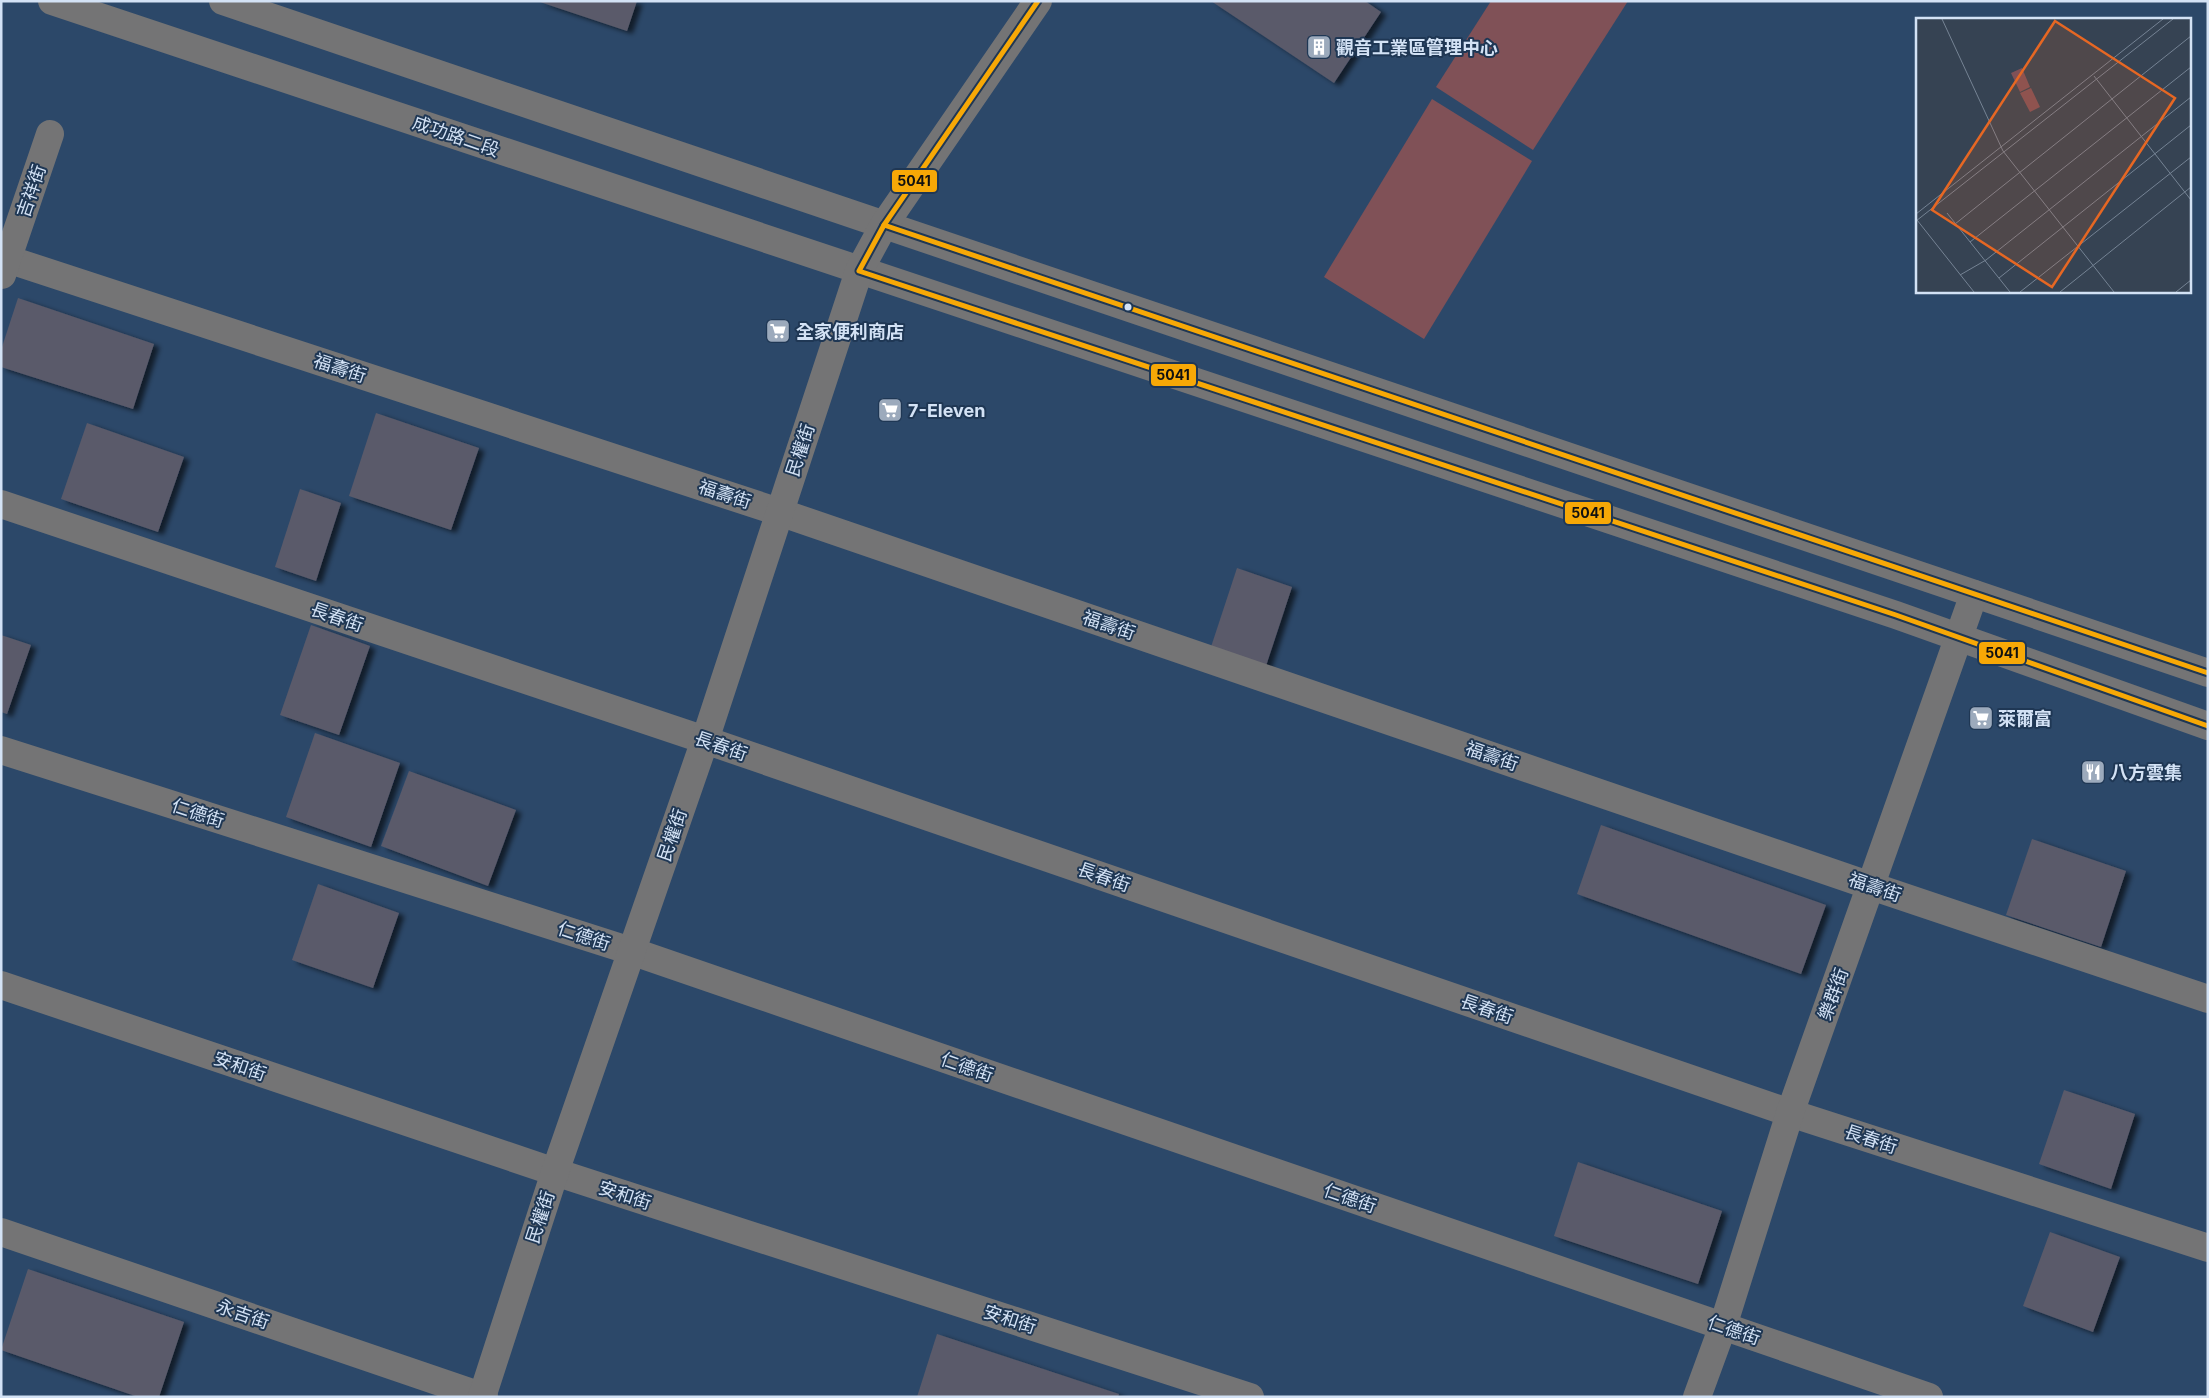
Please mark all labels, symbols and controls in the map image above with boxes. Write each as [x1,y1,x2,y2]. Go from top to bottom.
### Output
inset map [1916,18,2192,292]
building icon: 觀音工業區管理中心 [1306,34,1332,60]
place label: 觀音工業區管理中心 [1336,37,1498,58]
street label: 成功路二段 [410,111,502,161]
street label: 吉祥街 [12,162,50,220]
line badge: 5041 [891,169,938,193]
text: 5041 [897,172,931,189]
unlabelled marker [1123,302,1133,312]
supermarket icon: 全家便利商店 [765,318,791,344]
place label: 全家便利商店 [796,321,904,342]
street label: 福壽街 [311,350,369,386]
line badge: 5041 [1150,363,1197,387]
text: 5041 [1156,366,1190,383]
supermarket icon: 7-Eleven [877,397,903,423]
place label: 7-Eleven [908,400,986,421]
street label: 民權街 [782,421,818,479]
street label: 福壽街 [696,476,754,512]
line badge: 5041 [1564,501,1612,525]
text: 5041 [1571,504,1605,521]
street label: 長春街 [308,598,366,636]
street label: 福壽街 [1080,606,1138,644]
line badge: 5041 [1978,641,2026,665]
text: 5041 [1985,644,2019,661]
supermarket icon: 萊爾富 [1968,705,1994,731]
place label: 萊爾富 [1998,708,2052,729]
street label: 長春街 [692,727,750,765]
street label: 福壽街 [1463,737,1521,775]
restaurant icon: 八方雲集 [2080,759,2106,785]
place label: 八方雲集 [2110,762,2182,783]
street label: 仁德街 [169,795,227,831]
street label: 民權街 [653,806,691,864]
street label: 長春街 [1075,858,1133,896]
street label: 福壽街 [1846,868,1904,906]
street label: 仁德街 [555,918,613,954]
street label: 樂群街 [1814,965,1852,1023]
street label: 長春街 [1458,990,1516,1028]
street label: 安和街 [211,1047,269,1085]
street label: 仁德街 [938,1048,996,1086]
street label: 長春街 [1842,1121,1900,1157]
street label: 安和街 [596,1177,654,1213]
street label: 仁德街 [1321,1179,1379,1217]
street label: 民權街 [522,1188,558,1246]
street label: 永吉街 [214,1295,272,1333]
street label: 安和街 [981,1301,1039,1337]
street label: 仁德街 [1705,1311,1763,1349]

